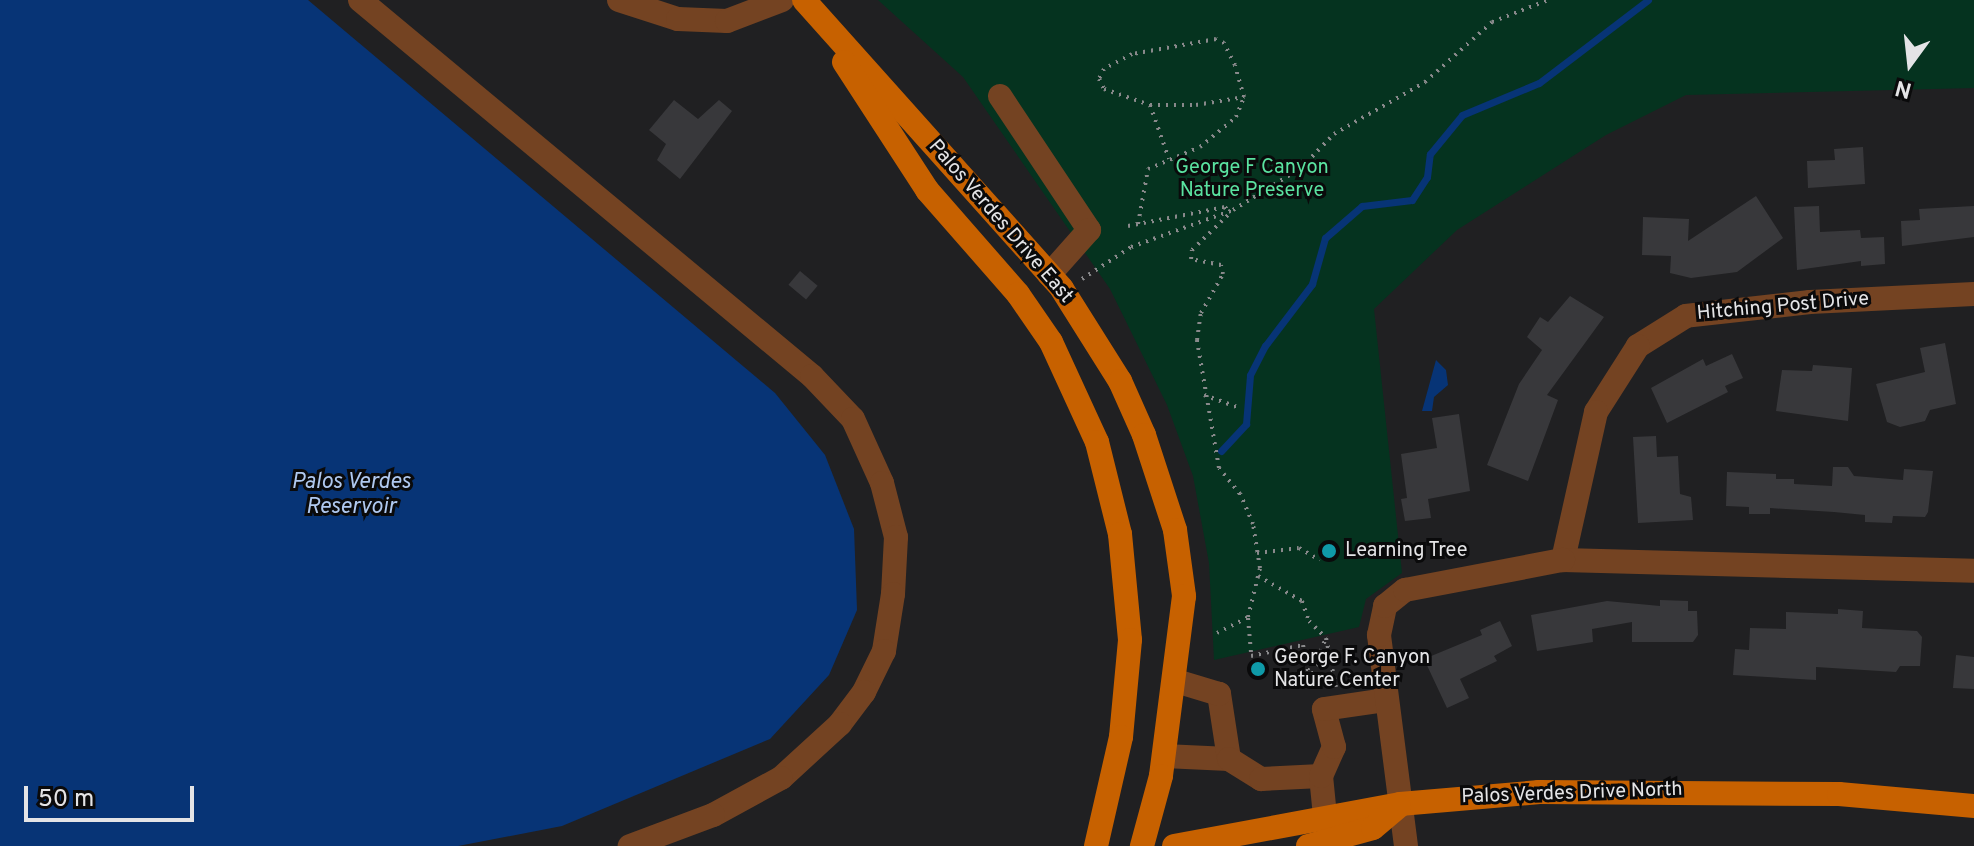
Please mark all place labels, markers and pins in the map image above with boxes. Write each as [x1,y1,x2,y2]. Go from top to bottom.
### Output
place label: Learning Tree [1345,539,1468,563]
marker: Learning Tree [1320,542,1338,560]
place label: George F. Canyon Nature Center [1274,646,1430,693]
marker: George F. Canyon Nature Center [1249,660,1267,678]

